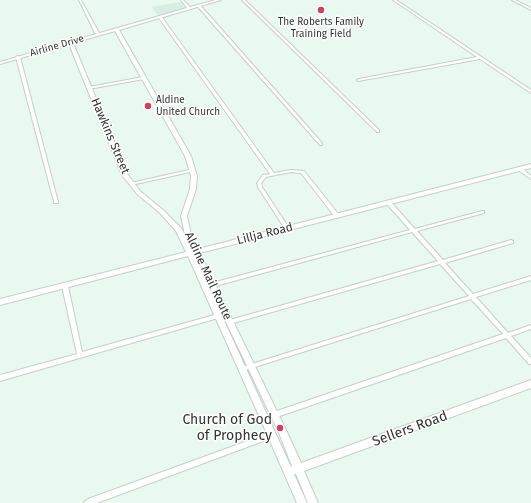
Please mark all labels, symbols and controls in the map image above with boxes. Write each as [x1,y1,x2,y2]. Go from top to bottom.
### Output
marker: The Roberts Family Training Field [316,5,326,15]
place label: The Roberts Family Training Field [278,16,364,40]
street label: Airline Drive [29,33,85,59]
place label: Aldine United Church [156,94,220,118]
street label: Hawkins Street [88,96,132,176]
marker: Aldine United Church [143,101,153,111]
street label: Lillja Road [236,220,294,248]
street label: Aldine Mail Route [181,230,235,322]
street label: Sellers Road [370,408,450,450]
place label: Church of God of Prophecy [182,412,272,444]
marker: Church of God of Prophecy [275,423,285,433]

